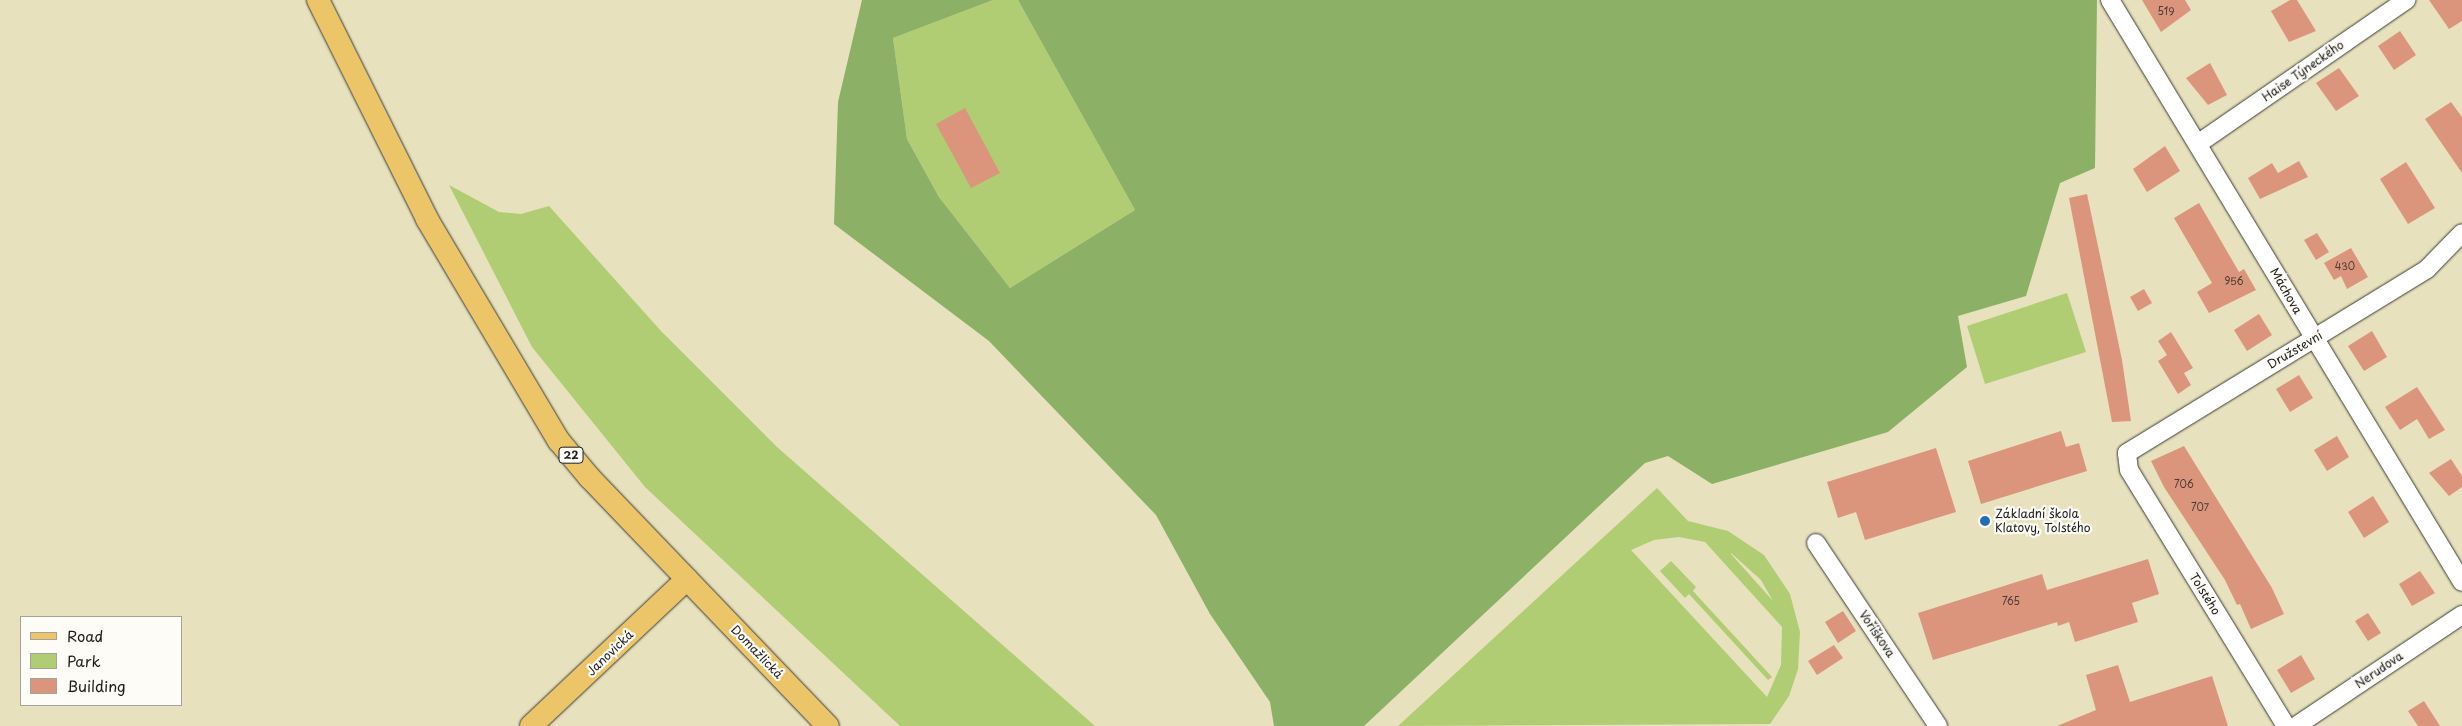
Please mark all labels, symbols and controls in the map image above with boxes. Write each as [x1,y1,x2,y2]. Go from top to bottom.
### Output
house number: 519 [2158,5,2174,17]
street label: Haise Týneckého [2259,37,2347,105]
house number: 430 [2335,260,2355,272]
street label: Máchova [2267,265,2305,317]
house number: 956 [2224,275,2244,287]
street label: Družstevní [2265,328,2325,372]
road number: 22 [558,446,584,464]
house number: 706 [2174,478,2194,490]
house number: 707 [2191,501,2209,513]
place label: Základní škola Klatovy, Tolstého [1995,507,2091,535]
marker: Základní škola Klatovy, Tolstého [1979,515,1991,527]
street label: Tolstého [2186,570,2224,618]
house number: 765 [2002,595,2020,607]
street label: Voříškova [1856,608,1898,660]
legend [20,616,182,706]
street label: Domažlická [728,622,786,682]
text: Road [67,624,103,647]
street label: Janovická [584,627,636,679]
text: Park [67,649,101,672]
street label: Nerudova [2352,649,2406,691]
text: Building [67,674,126,697]

